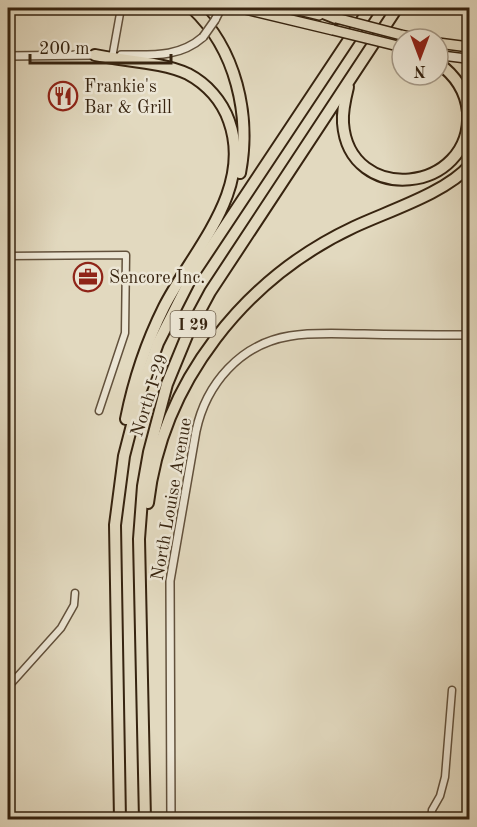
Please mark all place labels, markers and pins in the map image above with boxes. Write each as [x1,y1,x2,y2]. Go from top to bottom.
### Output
place label: Frankie's Bar & Grill [84,78,172,117]
restaurant icon: Frankie's Bar & Grill [47,80,79,112]
office icon: Sencore Inc. [72,261,104,293]
place label: Sencore Inc. [109,269,205,287]

